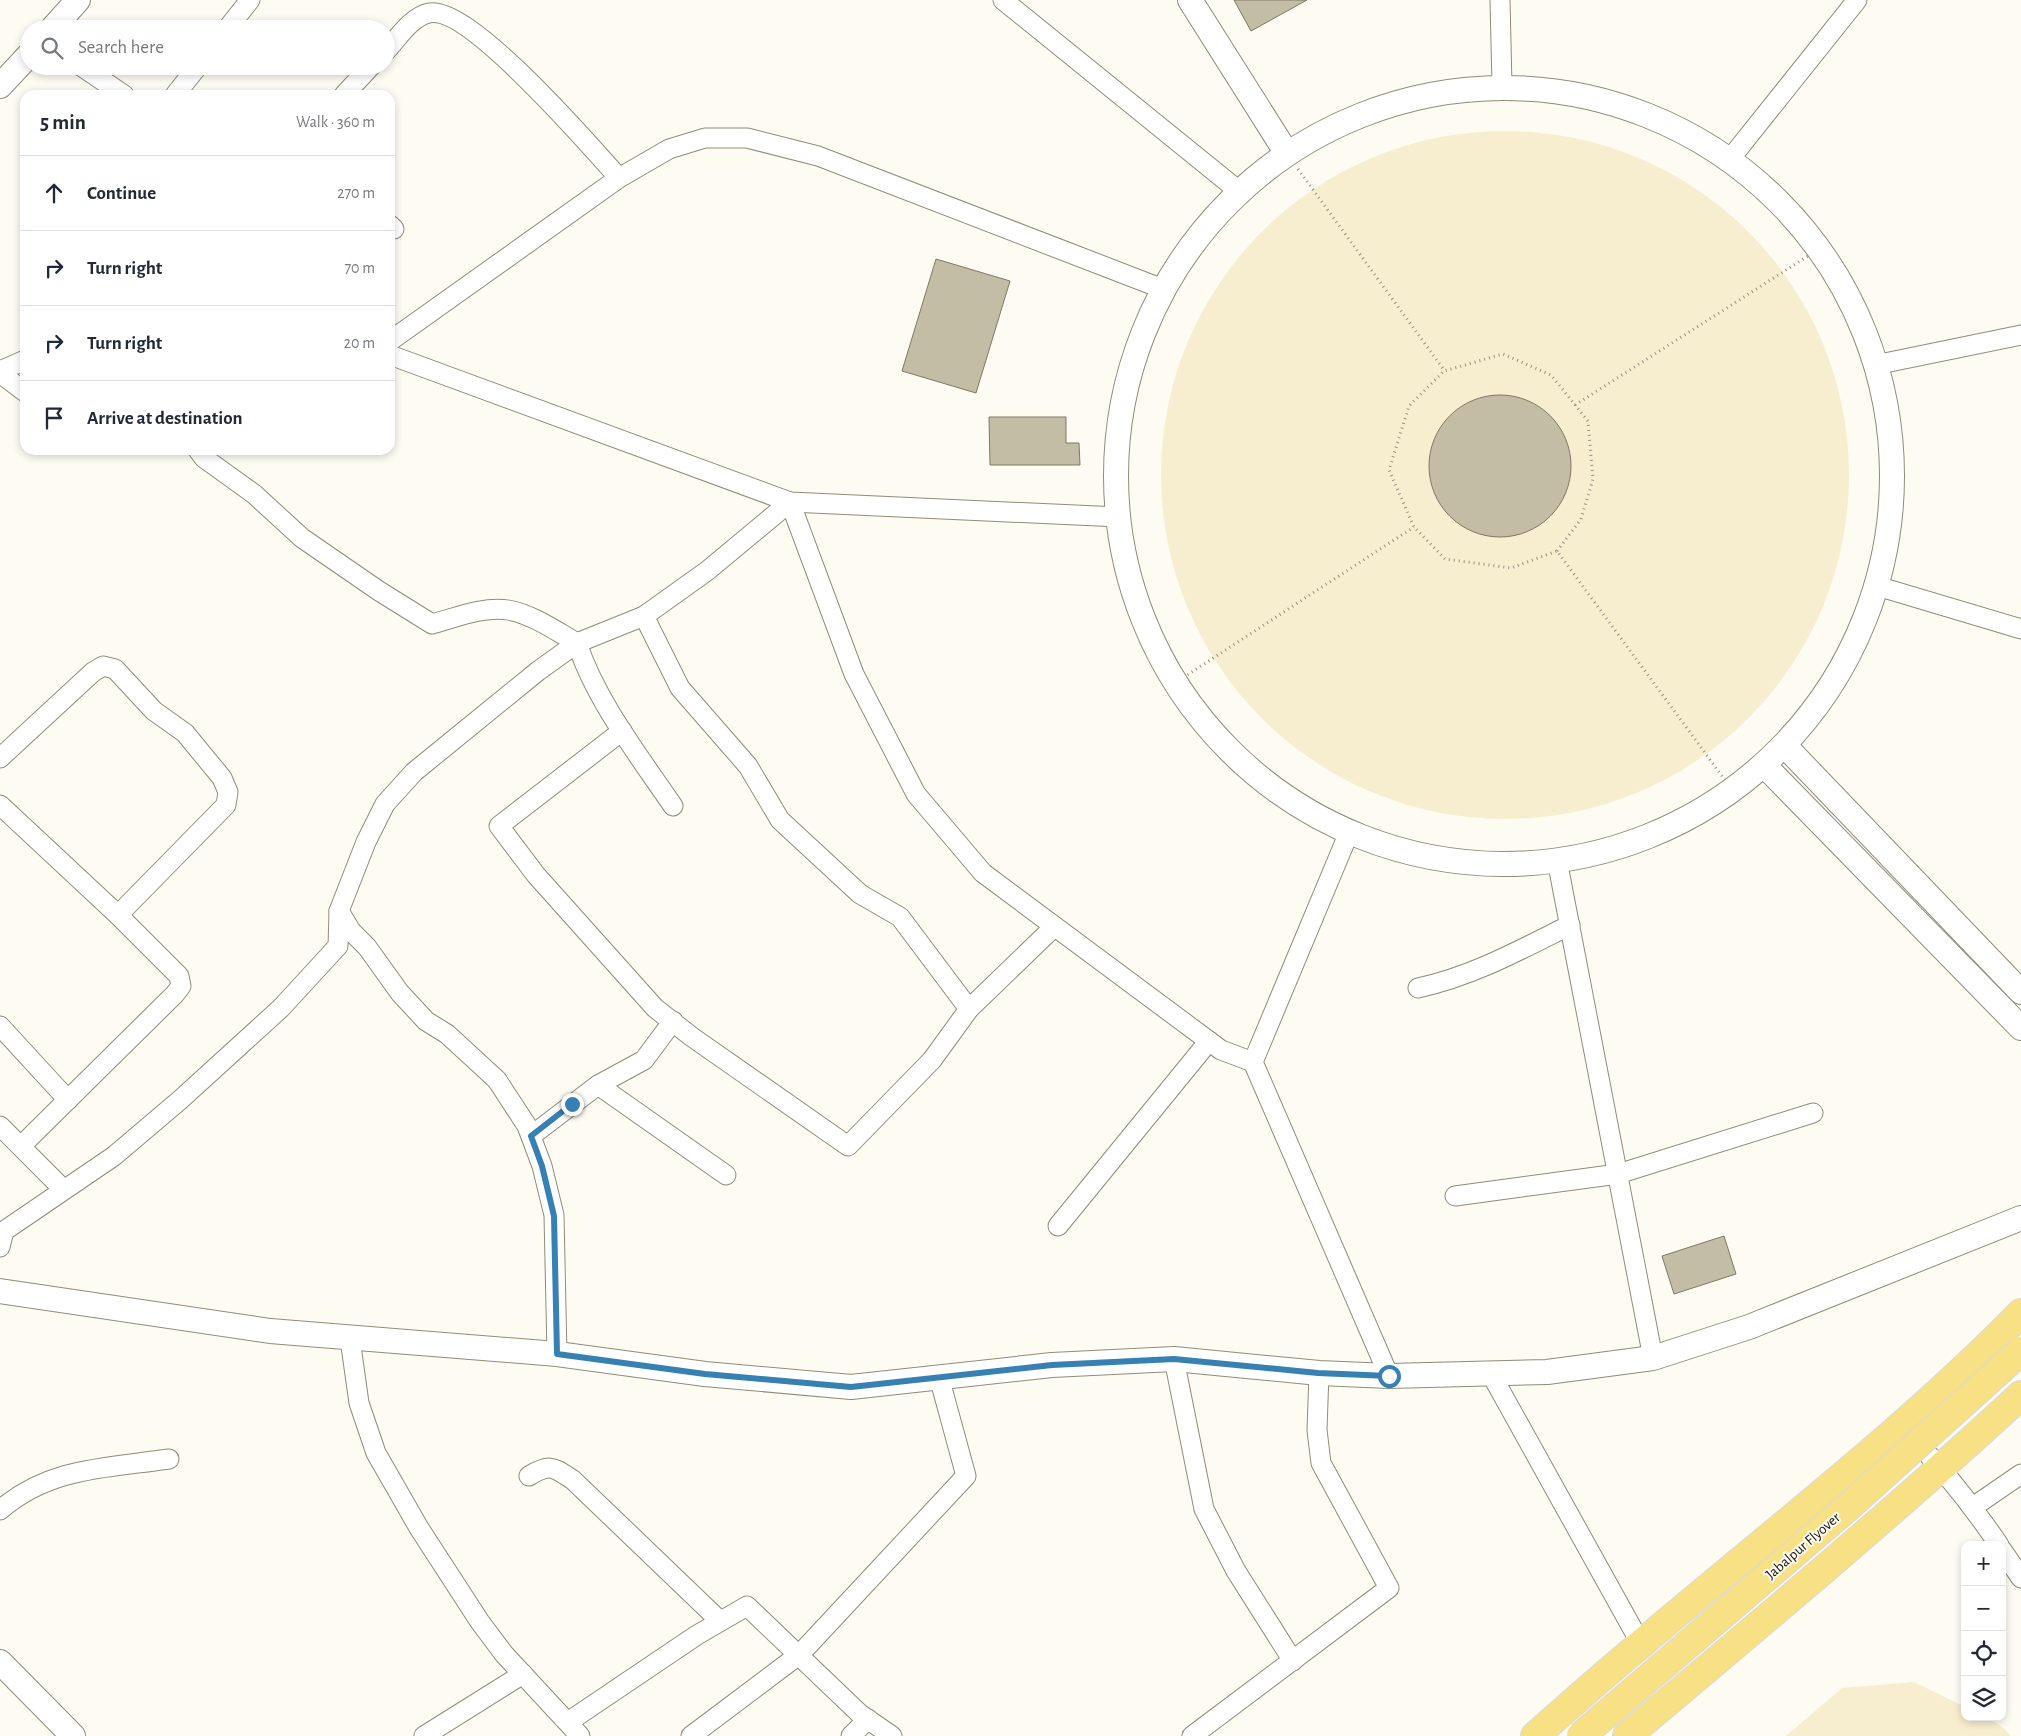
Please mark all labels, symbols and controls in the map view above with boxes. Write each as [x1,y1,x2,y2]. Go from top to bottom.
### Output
search box [20,20,395,75]
icon: search [38,34,66,62]
text: Search here [78,38,164,57]
text: 5 min [40,112,86,133]
text: Walk · 360 m [296,114,375,130]
icon: ahead [40,179,68,207]
text: Continue [87,184,156,203]
text: 270 m [337,185,375,201]
icon: right [40,254,68,282]
text: Turn right [87,259,162,278]
text: 70 m [344,260,375,276]
icon: right [40,329,68,357]
text: Turn right [87,334,162,353]
text: 20 m [344,335,375,351]
icon: arrive [40,404,68,432]
text: Arrive at destination [87,409,243,428]
route end [561,1093,584,1116]
route start [1378,1365,1401,1388]
street label: Jabalpur Flyover [1763,1510,1843,1582]
map controls [1961,1541,2006,1721]
button: + [1961,1541,2006,1586]
button: − [1961,1586,2006,1631]
button: locate [1961,1631,2006,1676]
button: layers [1961,1676,2006,1721]

